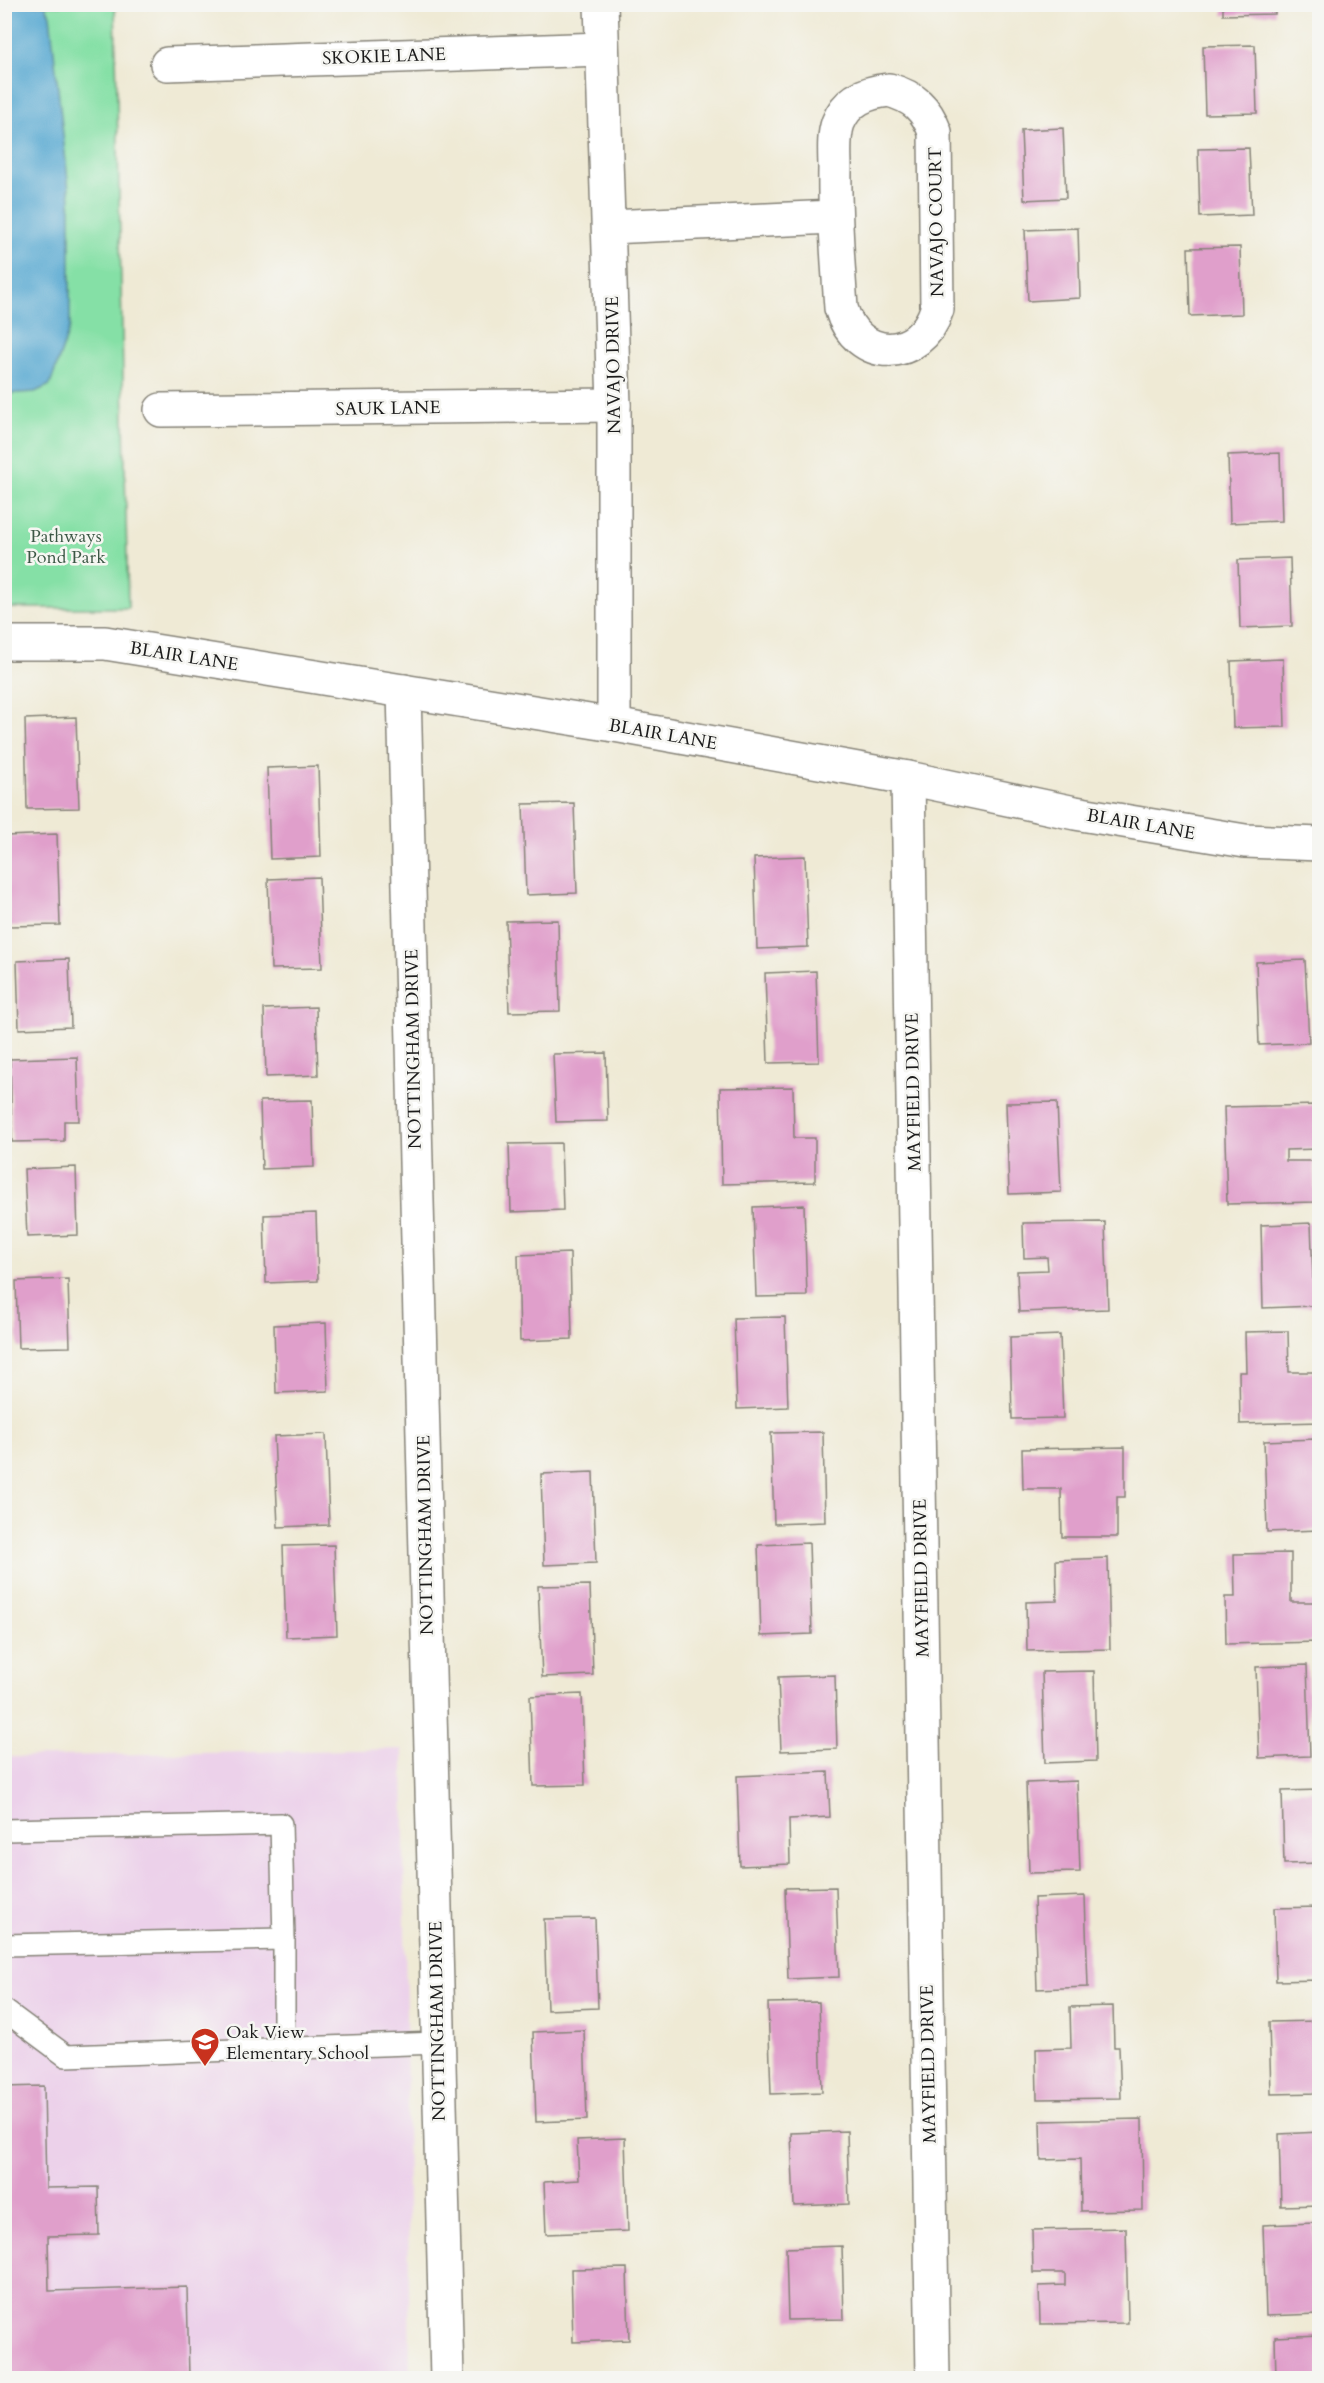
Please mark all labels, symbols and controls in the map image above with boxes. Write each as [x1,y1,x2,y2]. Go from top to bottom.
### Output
street label: SKOKIE LANE [322,42,446,71]
street label: NAVAJO COURT [923,147,950,297]
street label: NAVAJO DRIVE [600,296,627,434]
street label: SAUK LANE [335,395,441,422]
park label: Pathways Pond Park [26,524,106,570]
street label: BLAIR LANE [128,636,240,677]
street label: BLAIR LANE [607,713,719,756]
street label: BLAIR LANE [1085,803,1197,846]
street label: NOTTINGHAM DRIVE [399,949,428,1149]
street label: MAYFIELD DRIVE [900,1012,927,1172]
street label: NOTTINGHAM DRIVE [411,1435,440,1635]
street label: MAYFIELD DRIVE [908,1498,935,1658]
street label: NOTTINGHAM DRIVE [423,1921,452,2121]
street label: MAYFIELD DRIVE [915,1984,942,2144]
place label: Oak View Elementary School [226,2020,369,2066]
school or university icon: Oak View Elementary School [189,2026,221,2068]

